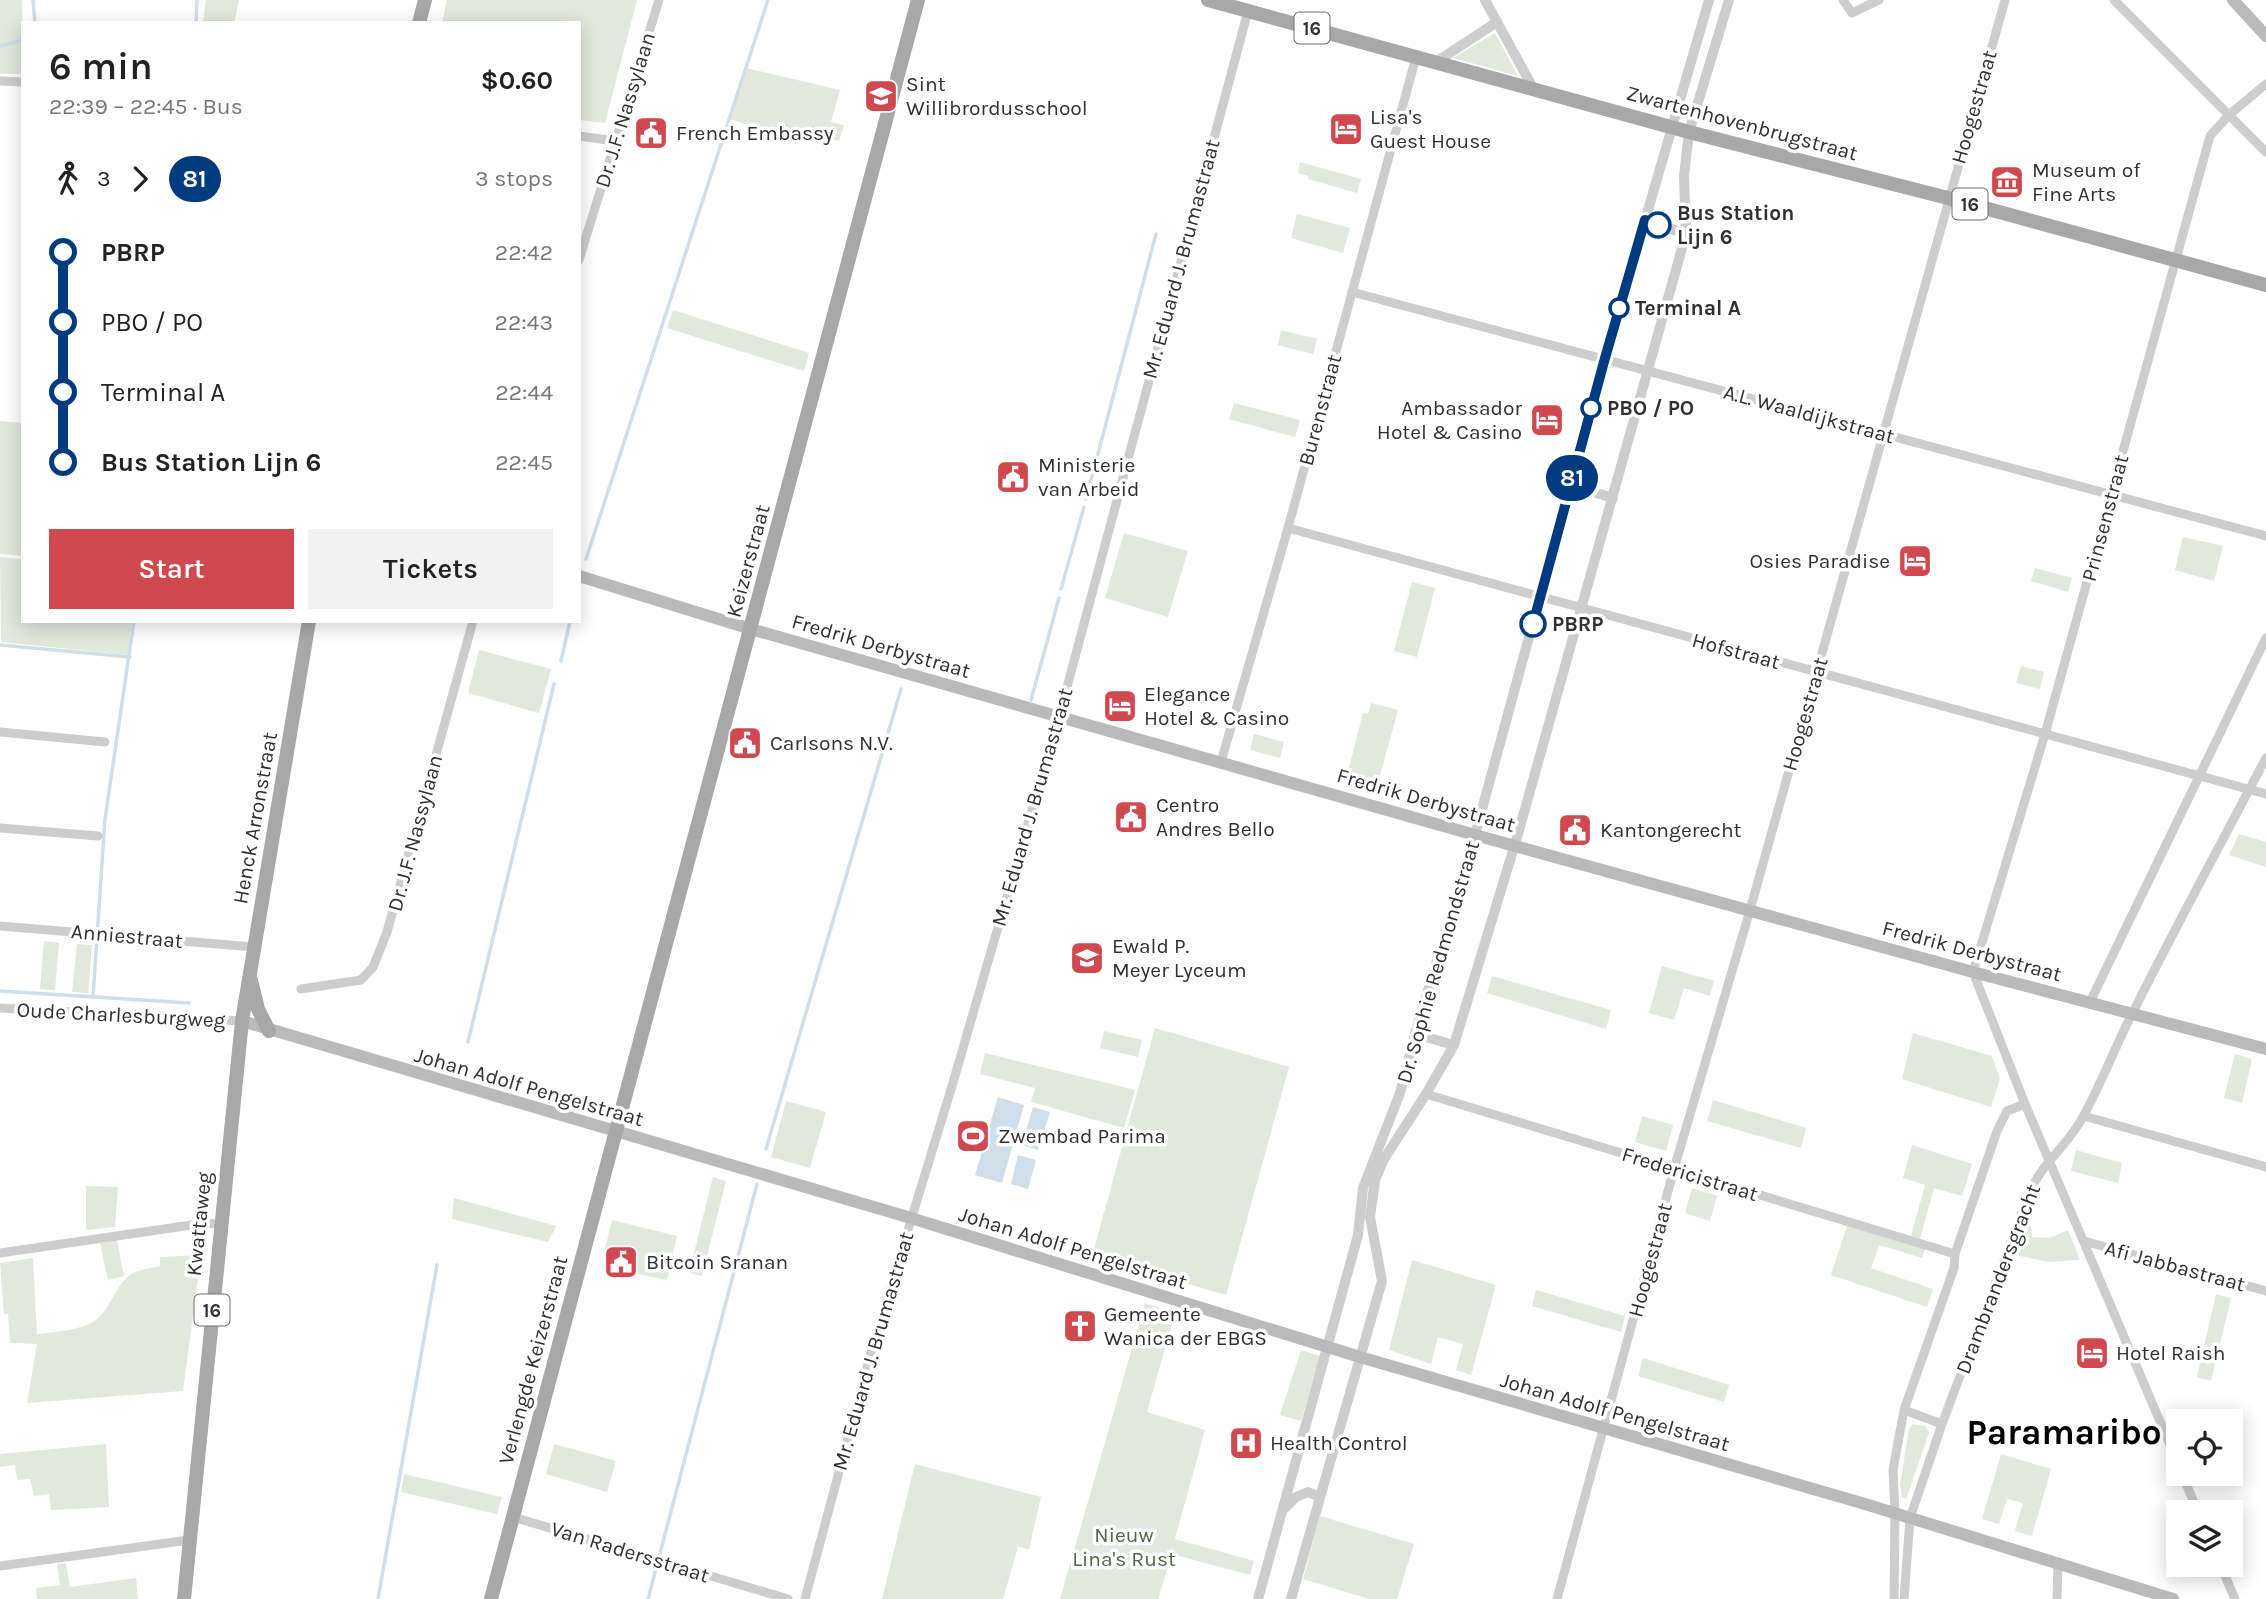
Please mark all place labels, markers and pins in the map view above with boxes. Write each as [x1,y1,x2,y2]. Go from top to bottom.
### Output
place label: Sint Willibrordusschool [906,72,1088,120]
school or university icon: Sint Willibrordusschool [862,77,900,115]
place label: Lisa's Guest House [1370,105,1491,153]
hotel icon: Lisa's Guest House [1327,110,1365,148]
public building icon: French Embassy [632,114,670,152]
place label: French Embassy [676,121,834,145]
place label: Museum of Fine Arts [2032,158,2141,206]
museum icon: Museum of Fine Arts [1988,163,2026,201]
place label: Bus Station Lijn 6 [1677,201,1794,249]
marker: Bus Station Lijn 6 [1645,212,1671,238]
place label: Terminal A [1635,296,1741,320]
marker: Terminal A [1609,298,1629,318]
place label: Ambassador Hotel & Casino [1377,396,1522,444]
place label: PBO / PO [1607,396,1694,420]
marker: PBO / PO [1581,398,1601,418]
hotel icon: Ambassador Hotel & Casino [1528,401,1566,439]
place label: Ministerie van Arbeid [1038,453,1139,501]
public building icon: Ministerie van Arbeid [994,458,1032,496]
hotel icon: Osies Paradise [1896,542,1934,580]
place label: Osies Paradise [1749,549,1890,573]
marker: PBRP [1520,611,1546,637]
place label: PBRP [1552,612,1604,636]
place label: Elegance Hotel & Casino [1144,682,1289,730]
hotel icon: Elegance Hotel & Casino [1101,687,1139,725]
public building icon: Carlsons N.V. [726,724,764,762]
place label: Carlsons N.V. [770,731,893,755]
place label: Centro Andres Bello [1156,793,1275,841]
public building icon: Centro Andres Bello [1112,798,1150,836]
public building icon: Kantongerecht [1556,811,1594,849]
place label: Kantongerecht [1600,818,1742,842]
place label: Ewald P. Meyer Lyceum [1112,934,1247,982]
school or university icon: Ewald P. Meyer Lyceum [1068,939,1106,977]
sports icon: Zwembad Parima [954,1117,992,1155]
place label: Zwembad Parima [998,1124,1166,1148]
public building icon: Bitcoin Sranan [602,1243,640,1281]
place label: Bitcoin Sranan [646,1250,788,1274]
place label: Gemeente Wanica der EBGS [1104,1302,1267,1350]
church icon: Gemeente Wanica der EBGS [1061,1307,1099,1345]
hotel icon: Hotel Raish [2073,1334,2111,1372]
place label: Hotel Raish [2116,1341,2225,1365]
hospital icon: Health Control [1227,1424,1265,1462]
place label: Health Control [1270,1431,1408,1455]

